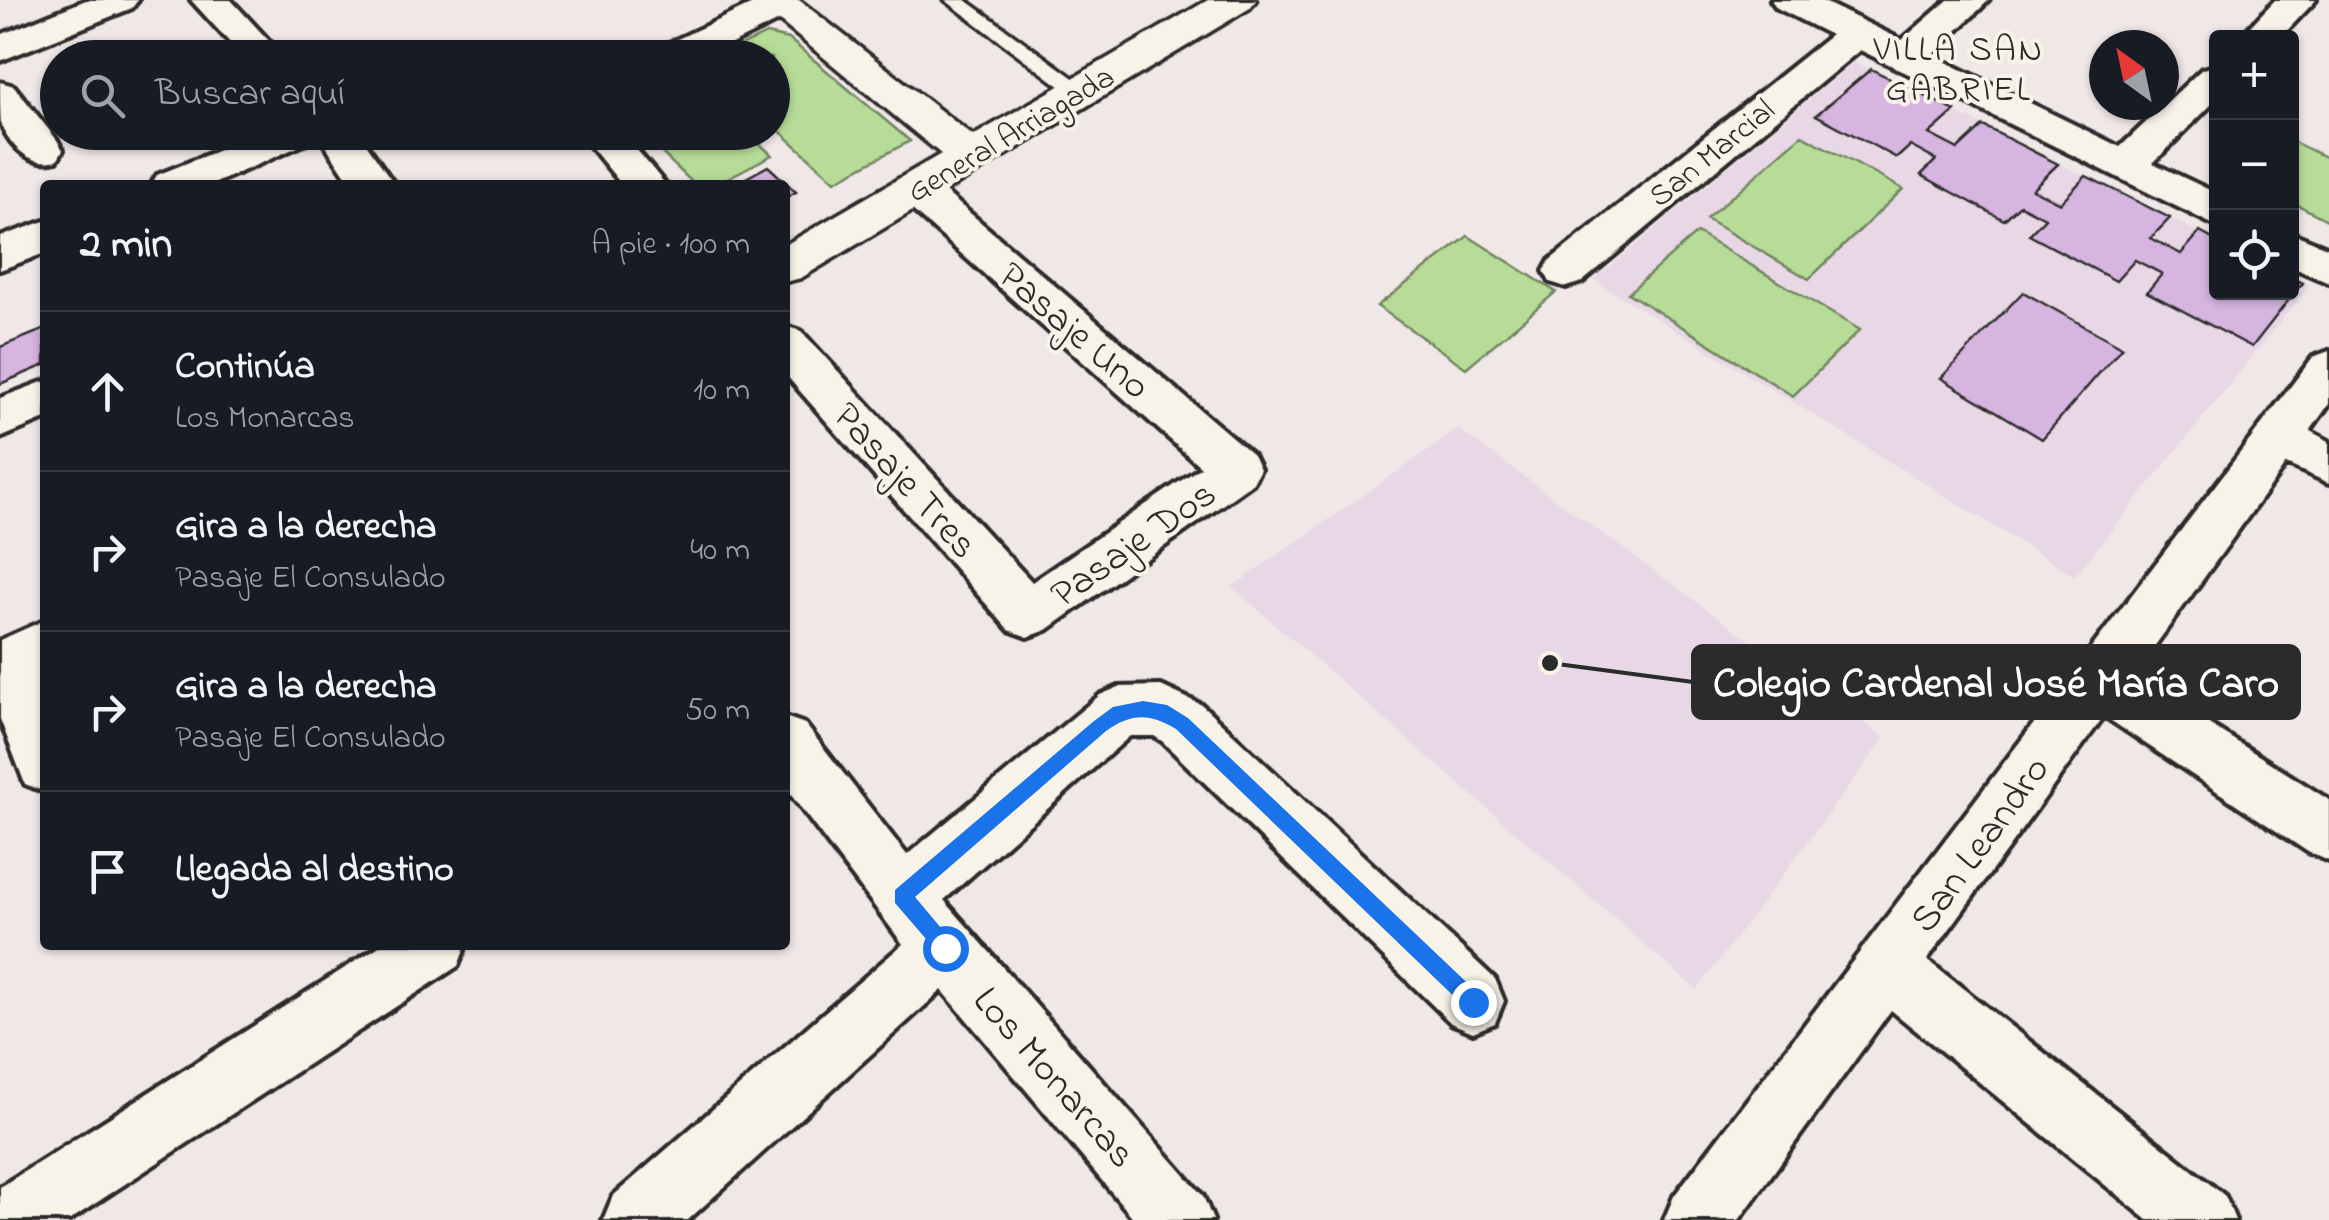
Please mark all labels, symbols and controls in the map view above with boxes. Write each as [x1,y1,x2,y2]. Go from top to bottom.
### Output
district label: VILLA SAN GABRIEL [1872,26,2045,117]
north arrow [2089,30,2179,120]
map controls [2209,30,2299,300]
button: + [2209,30,2299,120]
search box [40,40,790,150]
street label: General Arriagada [899,55,1124,217]
text: Buscar aquí [155,67,345,123]
icon: search [75,68,130,123]
street label: San Marcial [1640,89,1787,220]
button: − [2209,120,2299,210]
button: locate [2209,210,2299,300]
text: 2 min [80,215,172,276]
text: A pie · 100 m [591,222,750,269]
street label: Pasaje Uno [983,249,1163,416]
text: Continúa [175,340,315,396]
icon: ahead [80,364,135,419]
text: 10 m [693,368,750,415]
street label: Pasaje Tres [817,390,990,574]
text: Los Monarcas [175,396,355,443]
street label: Pasaje Dos [1040,467,1230,625]
text: Gira a la derecha [175,500,437,556]
icon: right [80,524,135,579]
text: 40 m [690,528,750,575]
text: Pasaje El Consulado [175,556,446,603]
callout: Colegio Cardenal José María Caro [1693,646,2299,718]
text: Colegio Cardenal José María Caro [1713,655,2279,717]
text: Gira a la derecha [175,660,437,716]
icon: right [80,684,135,739]
text: 50 m [685,688,750,735]
text: Pasaje El Consulado [175,716,446,763]
street label: San Leandro [1897,745,2066,947]
text: Llegada al destino [175,843,454,899]
icon: arrive [80,844,135,899]
route start [923,926,969,972]
street label: Los Monarcas [957,975,1149,1183]
route end [1451,980,1497,1026]

